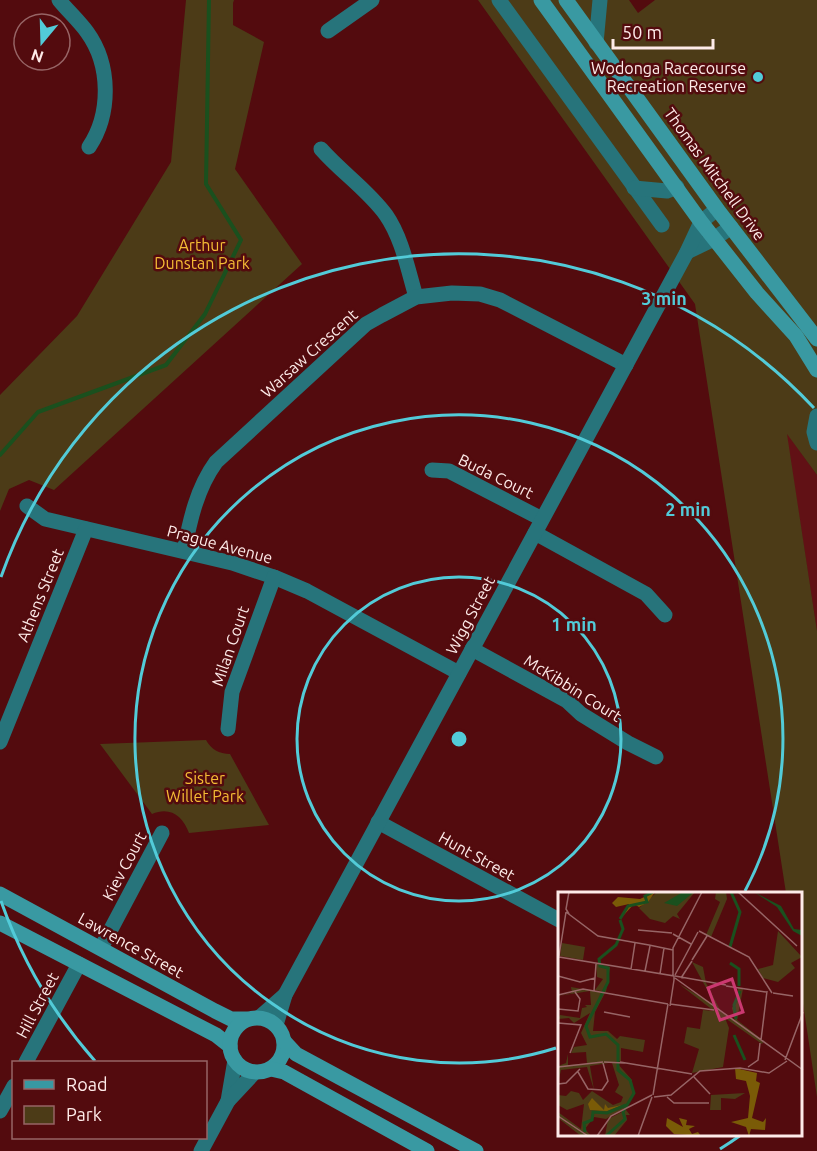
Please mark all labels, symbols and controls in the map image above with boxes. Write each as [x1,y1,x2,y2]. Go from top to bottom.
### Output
north arrow [12,12,72,72]
scale bar [613,12,714,50]
text: 50 m [622,22,662,42]
text: N [29,46,46,67]
place label: Wodonga Racecourse Recreation Reserve [591,59,746,95]
marker: Wodonga Racecourse Recreation Reserve [751,70,765,84]
street label: Thomas Mitchell Drive [661,104,769,244]
park label: Arthur Dunstan Park [154,236,250,272]
text: 3 min [641,288,687,308]
street label: Warsaw Crescent [257,305,361,401]
street label: Buda Court [456,450,537,502]
text: 2 min [665,499,711,519]
street label: Prague Avenue [165,521,275,567]
street label: Athens Street [13,545,67,644]
street label: Wigg Street [442,572,498,657]
street label: Milan Court [208,603,252,688]
text: 1 min [551,614,597,634]
street label: McKibbin Court [521,651,626,726]
centre of rings [449,729,469,749]
park label: Sister Willet Park [166,769,244,805]
street label: Kiev Court [98,828,150,903]
street label: Hunt Street [436,828,519,885]
inset map [558,892,802,1136]
street label: Lawrence Street [75,909,187,982]
street label: Hill Street [12,968,62,1041]
legend [12,1061,207,1139]
text: Road [66,1074,108,1094]
text: Park [66,1104,102,1124]

